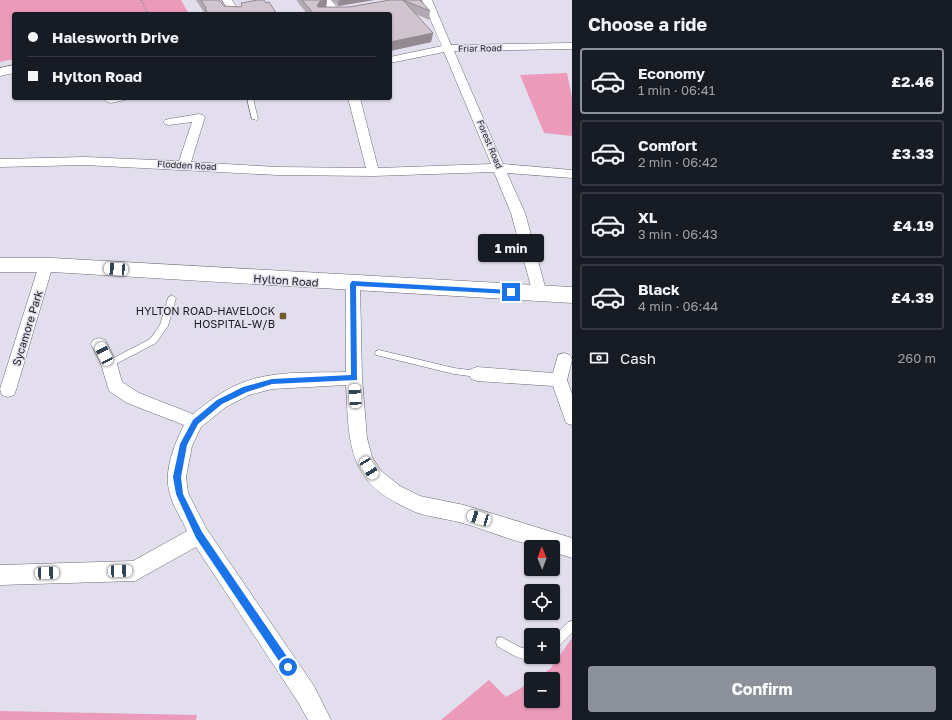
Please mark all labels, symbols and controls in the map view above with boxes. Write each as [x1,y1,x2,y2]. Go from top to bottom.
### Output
text: Choose a ride [588,13,707,35]
text: Halesworth Drive [52,28,179,46]
street label: Friar Road [458,42,502,54]
icon: car [590,63,626,99]
text: Economy [638,64,705,82]
text: Hylton Road [52,67,142,85]
text: £2.46 [891,72,934,90]
text: 1 min · 06:41 [638,82,715,98]
street label: Forest Road [475,118,505,170]
icon: car [590,135,626,171]
text: Comfort [638,136,697,154]
text: £3.33 [892,144,934,162]
text: 2 min · 06:42 [638,154,717,170]
street label: Flodden Road [157,158,217,172]
icon: car [590,207,626,243]
text: XL [638,208,657,226]
text: £4.19 [893,216,934,234]
text: 3 min · 06:43 [638,226,718,242]
callout: 1 min [478,234,544,262]
text: 1 min [495,240,527,256]
car [104,262,128,276]
street label: Hylton Road [253,271,319,289]
icon: car [590,279,626,315]
text: Black [638,280,680,298]
route end [502,283,520,301]
text: £4.39 [891,288,934,306]
street label: Sycamore Park [9,289,45,367]
text: 4 min · 06:44 [638,298,718,314]
place label: HYLTON ROAD-HAVELOCK HOSPITAL-W/B [136,304,275,330]
marker: HYLTON ROAD-HAVELOCK HOSPITAL-W/B [278,311,288,321]
car [93,341,115,367]
icon: cash [588,347,610,369]
text: Cash [620,349,656,367]
text: 260 m [898,350,936,366]
car [348,384,362,408]
car [358,455,380,481]
car [466,509,492,527]
north arrow [524,540,560,576]
map controls [524,540,560,708]
car [108,565,132,577]
car [35,567,59,579]
button: locate [524,584,560,620]
button: + [524,628,560,664]
route start [279,658,297,676]
button: Confirm [588,666,936,712]
button: − [524,672,560,708]

